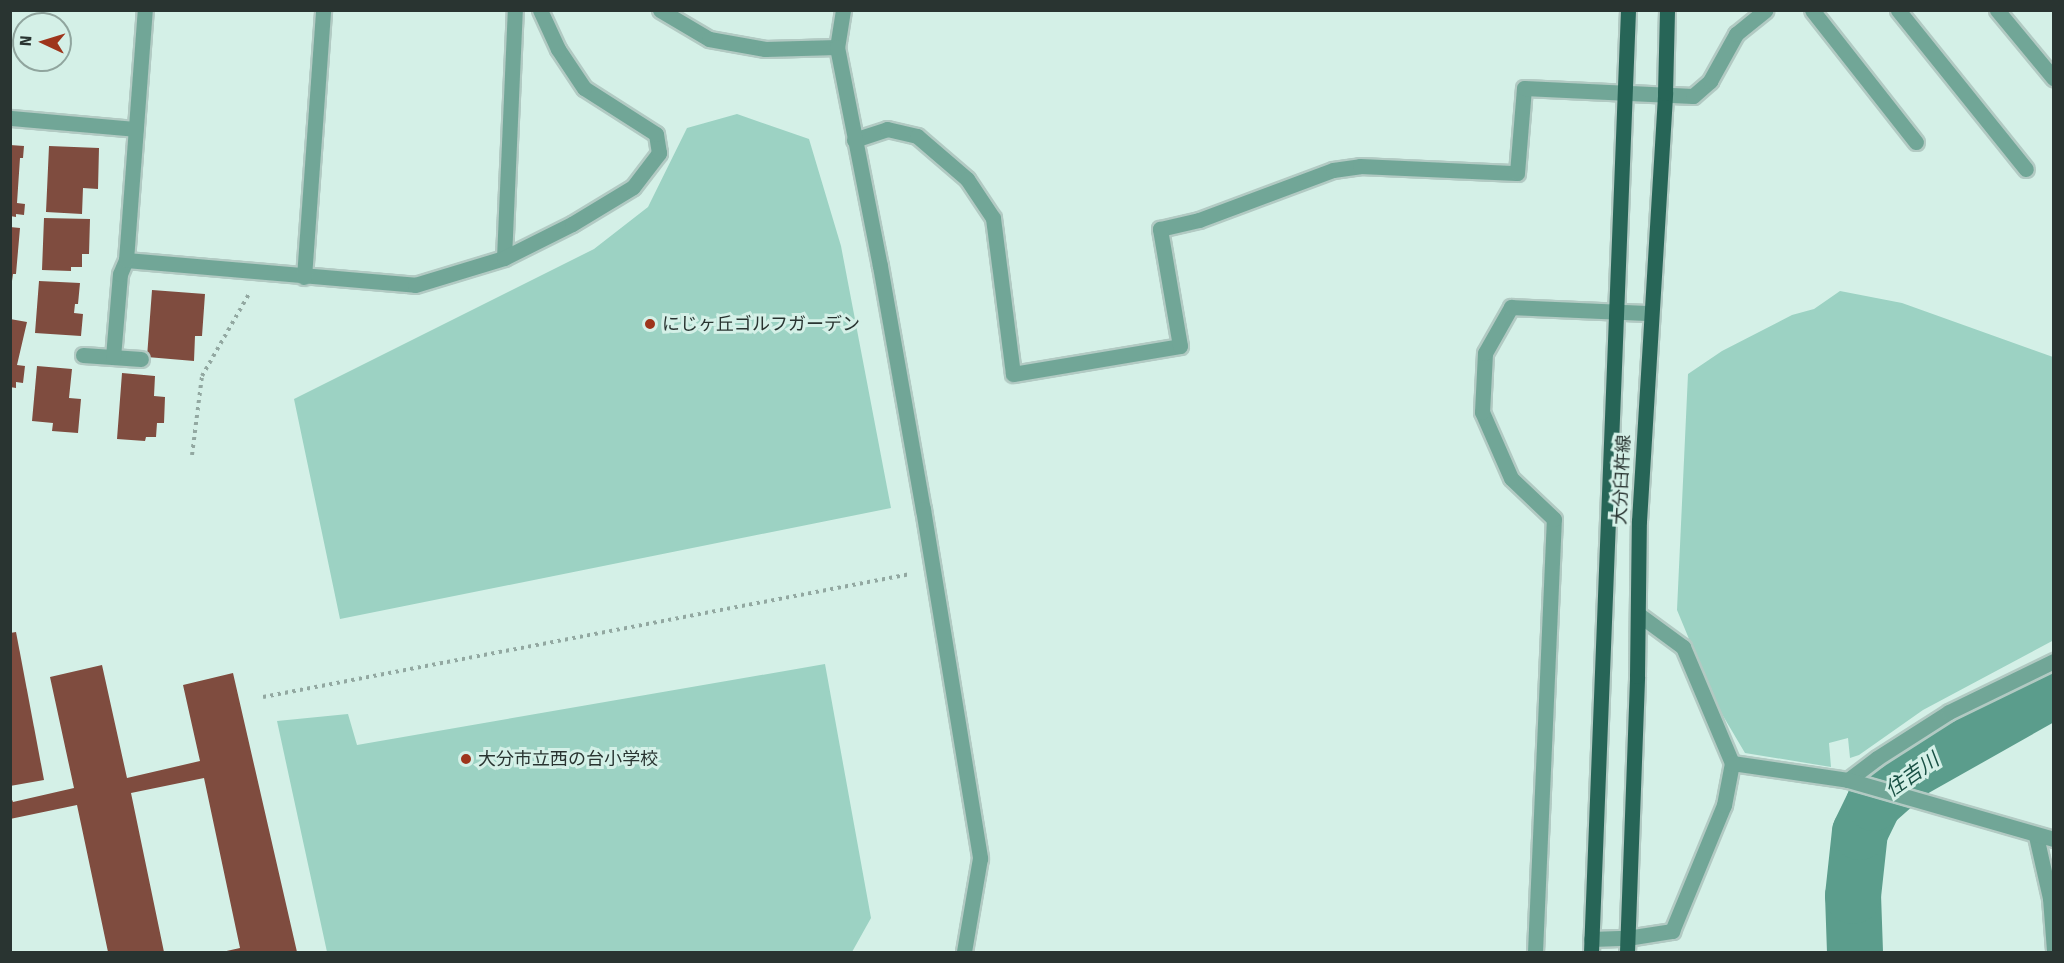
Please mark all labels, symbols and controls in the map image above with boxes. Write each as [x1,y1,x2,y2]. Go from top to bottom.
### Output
north arrow [12,12,72,72]
text: N [16,35,35,47]
place label: にじヶ丘ゴルフガーデン [662,313,860,335]
marker: にじヶ丘ゴルフガーデン [643,317,657,331]
street label: 大分臼杵線 [1609,434,1635,526]
place label: 大分市立西の台小学校 [478,748,658,770]
water label: 住吉川 [1881,748,1943,802]
marker: 大分市立西の台小学校 [459,752,473,766]

